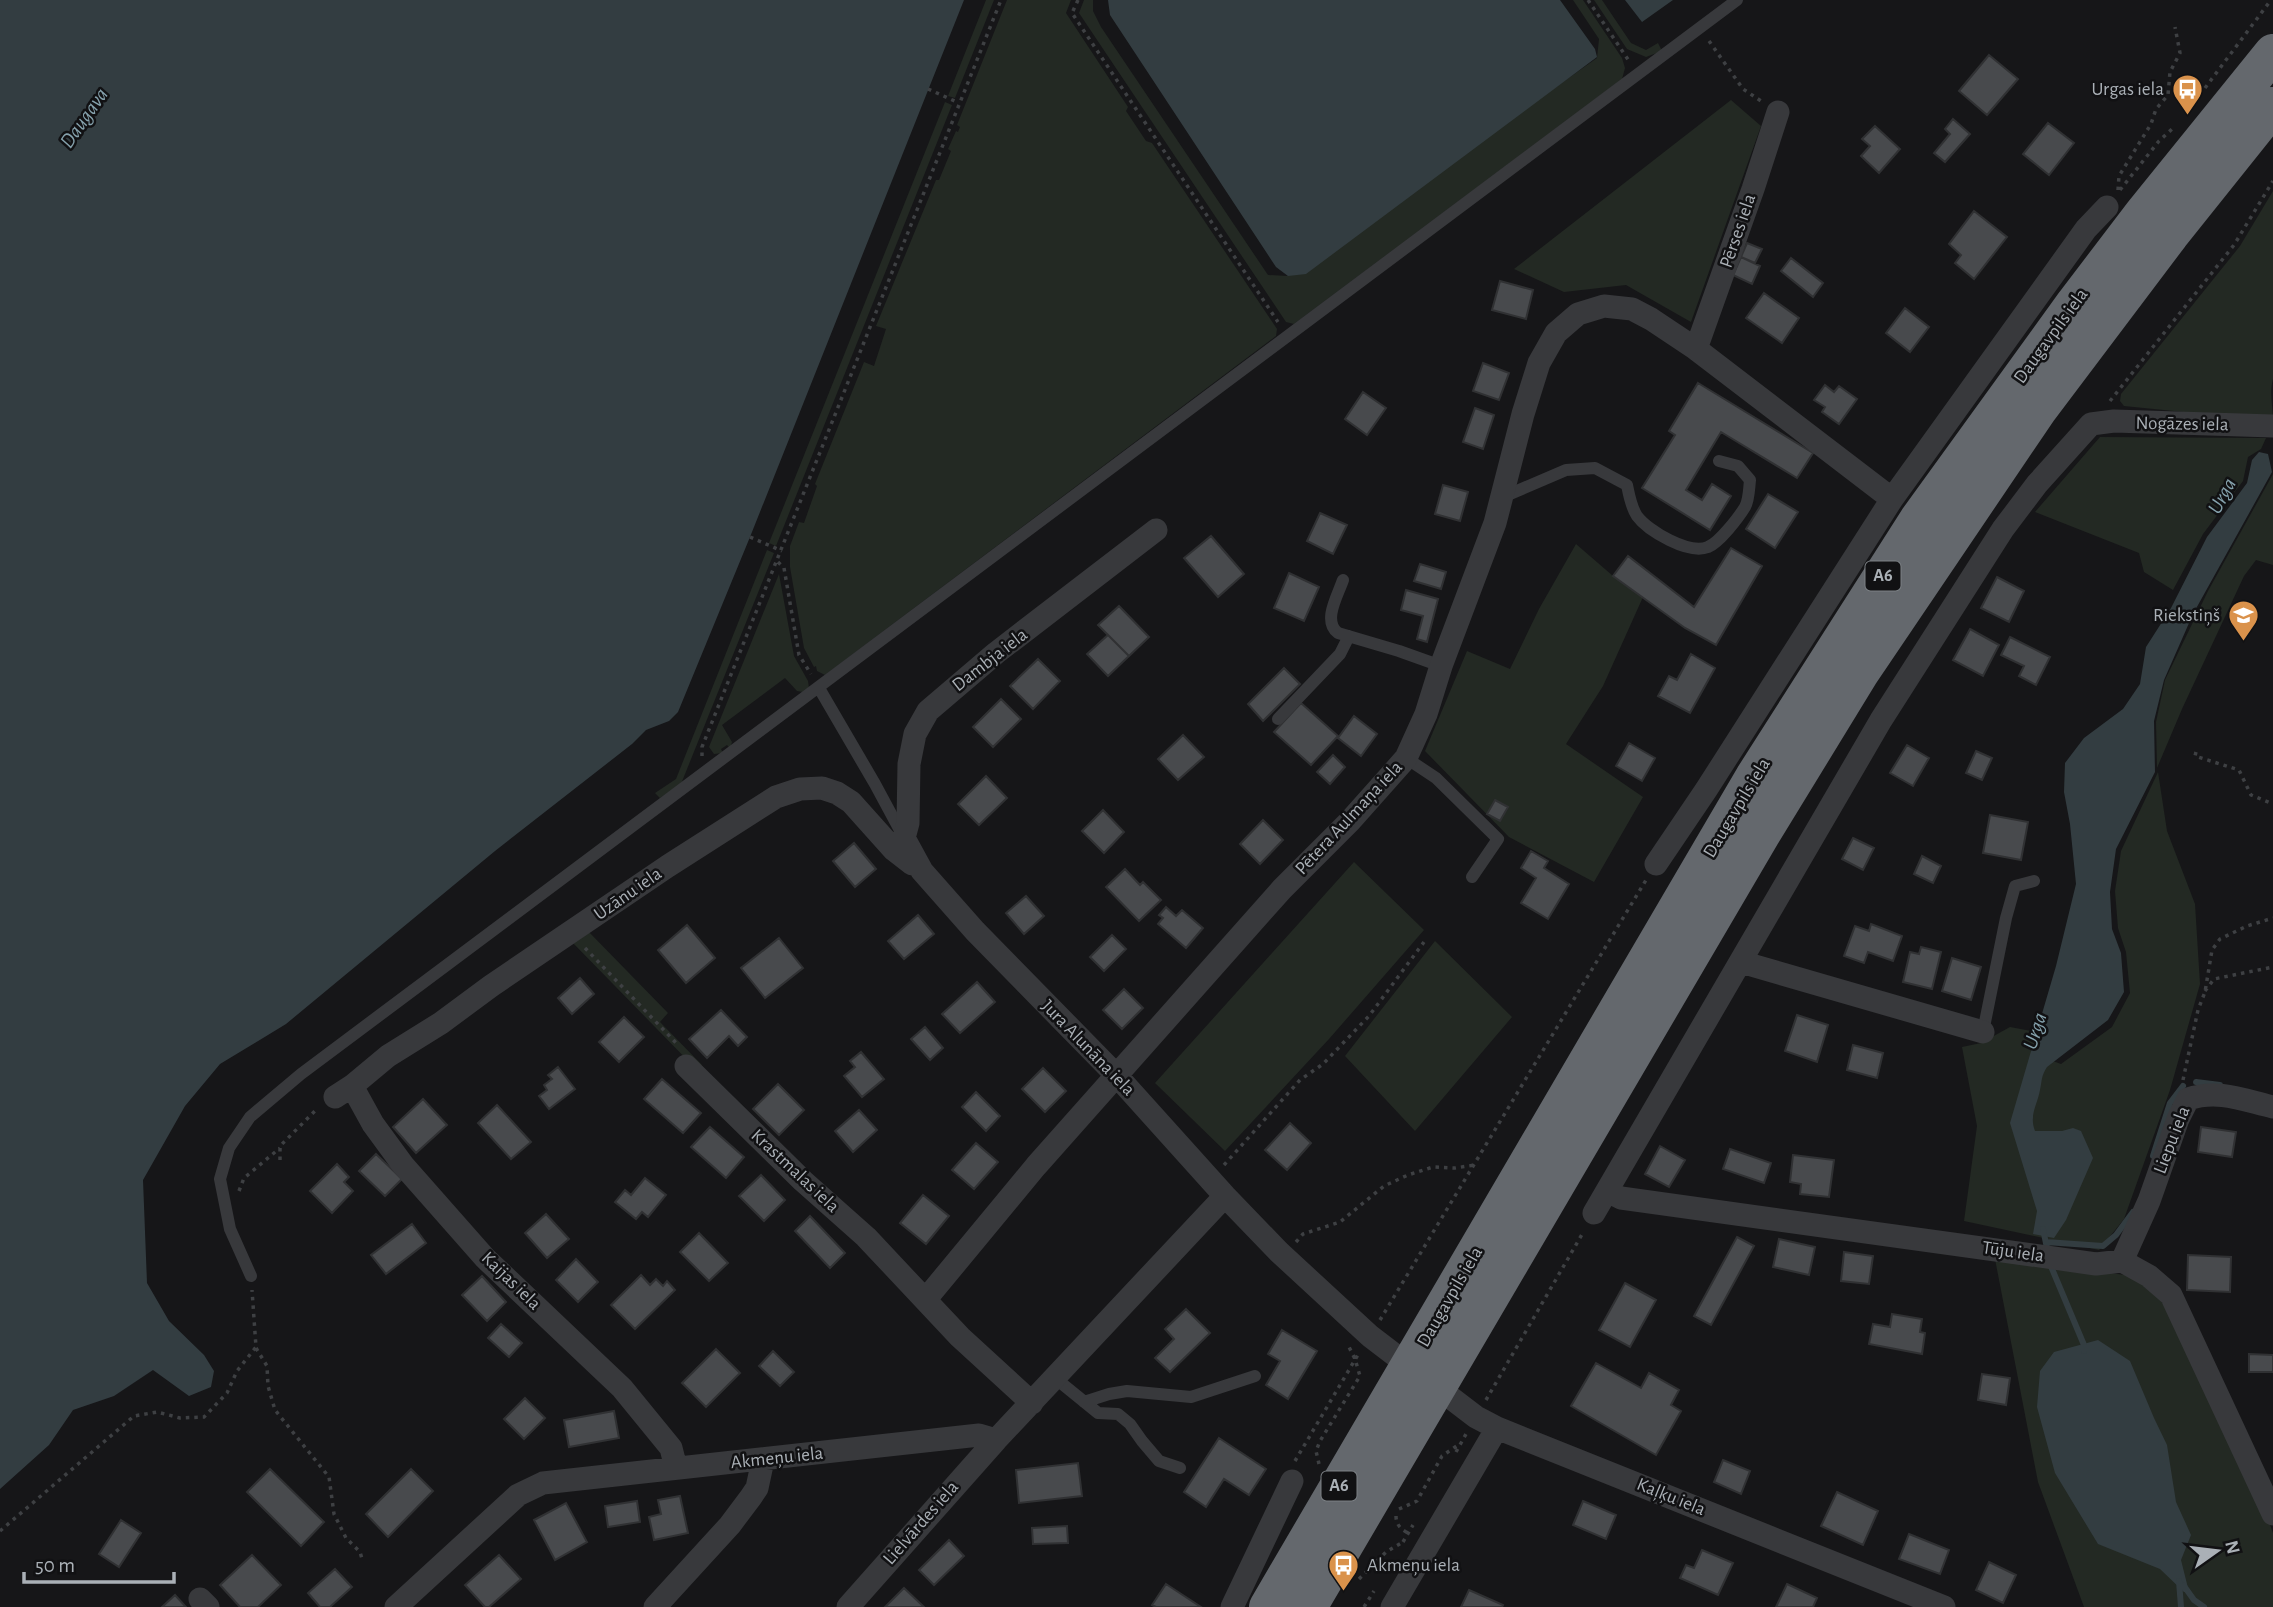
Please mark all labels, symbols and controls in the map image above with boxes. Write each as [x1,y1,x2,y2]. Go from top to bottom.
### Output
bus stop icon: Urgas iela [2170,72,2204,116]
place label: Urgas iela [2092,80,2164,99]
water label: Daugava [56,84,112,152]
street label: Pērses iela [1717,191,1760,270]
street label: Daugavpils iela [2010,285,2092,387]
street label: Nogāzes iela [2135,414,2229,434]
water label: Urga [2204,475,2240,517]
road number: A6 [1866,562,1900,590]
school or university icon: Riekstiņš [2226,598,2260,642]
place label: Riekstiņš [2153,606,2220,626]
street label: Dambja iela [949,625,1031,695]
street label: Daugavpils iela [1700,755,1774,861]
street label: Pētera Aulmaņa iela [1292,757,1407,879]
street label: Uzānu iela [591,864,665,924]
street label: Jura Alunāna iela [1038,996,1138,1100]
water label: Urga [2019,1010,2051,1052]
street label: Liepu iela [2150,1103,2194,1176]
street label: Krastmalas iela [747,1126,843,1216]
street label: Tūju iela [1981,1238,2045,1266]
street label: Daugavpils iela [1414,1243,1486,1350]
street label: Kaijas iela [478,1248,545,1314]
street label: Akmeņu iela [730,1444,825,1473]
road number: A6 [1322,1471,1356,1500]
street label: Kaļķu iela [1634,1475,1708,1520]
street label: Lielvārdes iela [880,1477,962,1568]
north arrow [2182,1516,2252,1586]
text: N [2221,1539,2243,1556]
scale bar [24,1540,175,1584]
bus stop icon: Akmeņu iela [1327,1548,1361,1592]
text: 50 m [35,1555,75,1576]
place label: Akmeņu iela [1367,1556,1460,1576]

